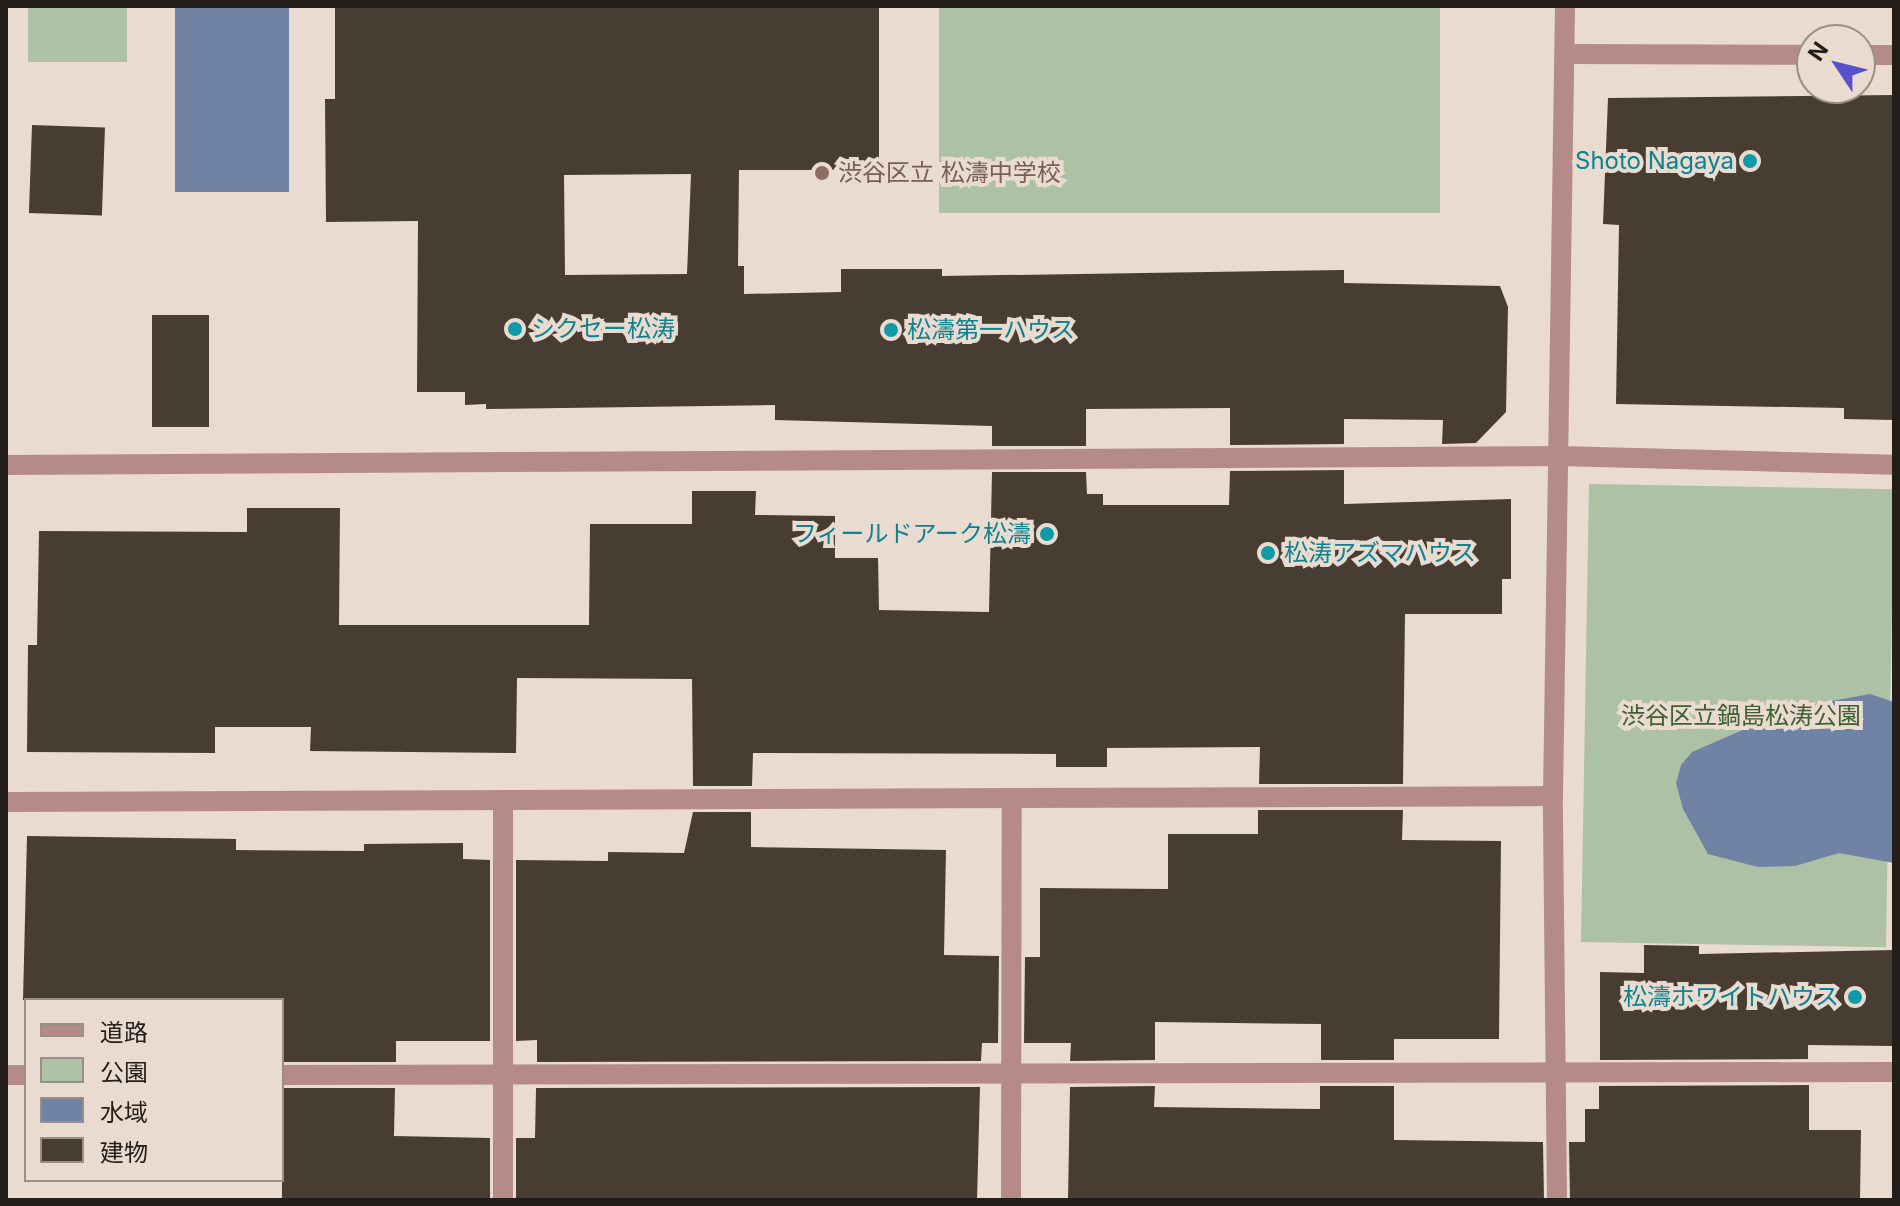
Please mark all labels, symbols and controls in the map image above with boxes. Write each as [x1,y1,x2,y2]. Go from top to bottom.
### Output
north arrow [1796,24,1876,104]
text: N [1803,37,1833,66]
place label: Shoto Nagaya [1575,147,1734,175]
marker: Shoto Nagaya [1741,152,1759,170]
place label: 渋谷区立 松濤中学校 [838,159,1061,187]
marker: 渋谷区立 松濤中学校 [813,164,831,182]
place label: シクセー松涛 [531,315,675,343]
place label: 松濤第一ハウス [907,316,1075,344]
marker: シクセー松涛 [506,320,524,338]
marker: 松濤第一ハウス [882,321,900,339]
place label: フィールドアーク松濤 [792,520,1031,548]
marker: フィールドアーク松濤 [1038,525,1056,543]
place label: 松涛アズマハウス [1284,539,1476,567]
marker: 松涛アズマハウス [1259,544,1277,562]
park label: 渋谷区立鍋島松涛公園 [1621,702,1861,730]
place label: 松濤ホワイトハウス [1623,983,1839,1011]
marker: 松濤ホワイトハウス [1846,988,1864,1006]
legend [24,998,284,1182]
text: 道路 [100,1018,148,1047]
text: 公園 [100,1058,148,1087]
text: 水域 [100,1098,148,1127]
text: 建物 [100,1138,148,1167]

